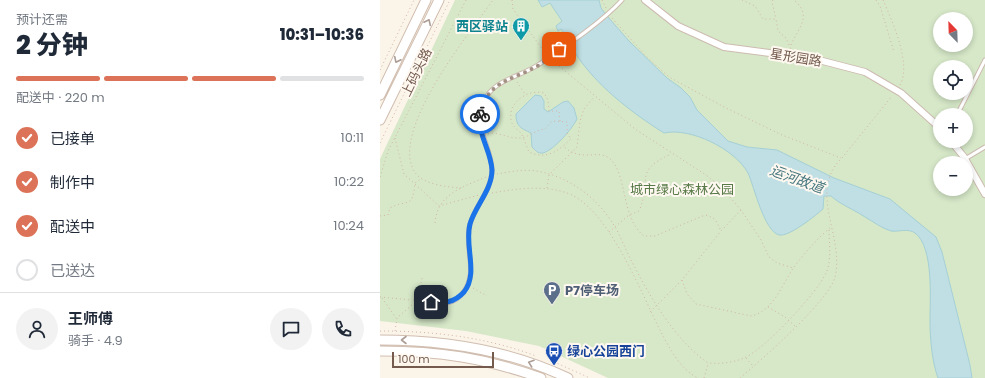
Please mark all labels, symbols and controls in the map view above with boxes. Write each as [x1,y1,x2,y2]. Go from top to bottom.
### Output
text: 预计还需 [16,10,68,29]
north arrow [933,12,973,52]
map controls [933,12,973,196]
building icon: 西区驿站 [511,16,531,41]
place label: 西区驿站 [456,17,508,36]
one-way arrow [423,19,431,27]
text: 10:31–10:36 [280,24,364,45]
text: 2 分钟 [16,27,88,63]
pin [542,32,576,66]
icon: bag [548,38,570,60]
street label: 星形园路 [769,44,823,71]
street label: 上码头路 [397,45,436,100]
one-way arrow [394,56,402,64]
button: locate [933,60,973,100]
text: 配送中 · 220 m [16,88,105,107]
courier [460,94,500,134]
icon: bike [469,103,491,125]
button: + [933,108,973,148]
icon: check [16,127,38,149]
text: 已接单 [50,128,95,149]
text: 10:11 [341,128,364,147]
button: − [933,156,973,196]
water label: 运河故道 [767,160,829,199]
icon: check [16,171,38,193]
text: 制作中 [50,172,95,193]
text: 10:22 [334,172,364,191]
park label: 城市绿心森林公园 [630,180,734,199]
icon: check [16,215,38,237]
text: 配送中 [50,216,95,237]
text: 10:24 [333,216,364,235]
text: 已送达 [50,260,95,281]
parking icon: P7停车场 [542,280,562,305]
place label: P7停车场 [565,281,619,300]
pin [414,285,448,319]
icon: home [420,291,442,313]
button: person [16,308,58,350]
text: 王师傅 [68,308,113,329]
button: chat [270,308,312,350]
button: phone [322,308,364,350]
text: 骑手 · 4.9 [68,331,123,350]
one-way arrow [401,336,407,344]
bus stop icon: 绿心公园西门 [544,341,564,366]
place label: 绿心公园西门 [567,342,645,361]
scale bar [392,350,494,369]
text: 100 m [398,351,430,367]
one-way arrow [528,360,535,368]

